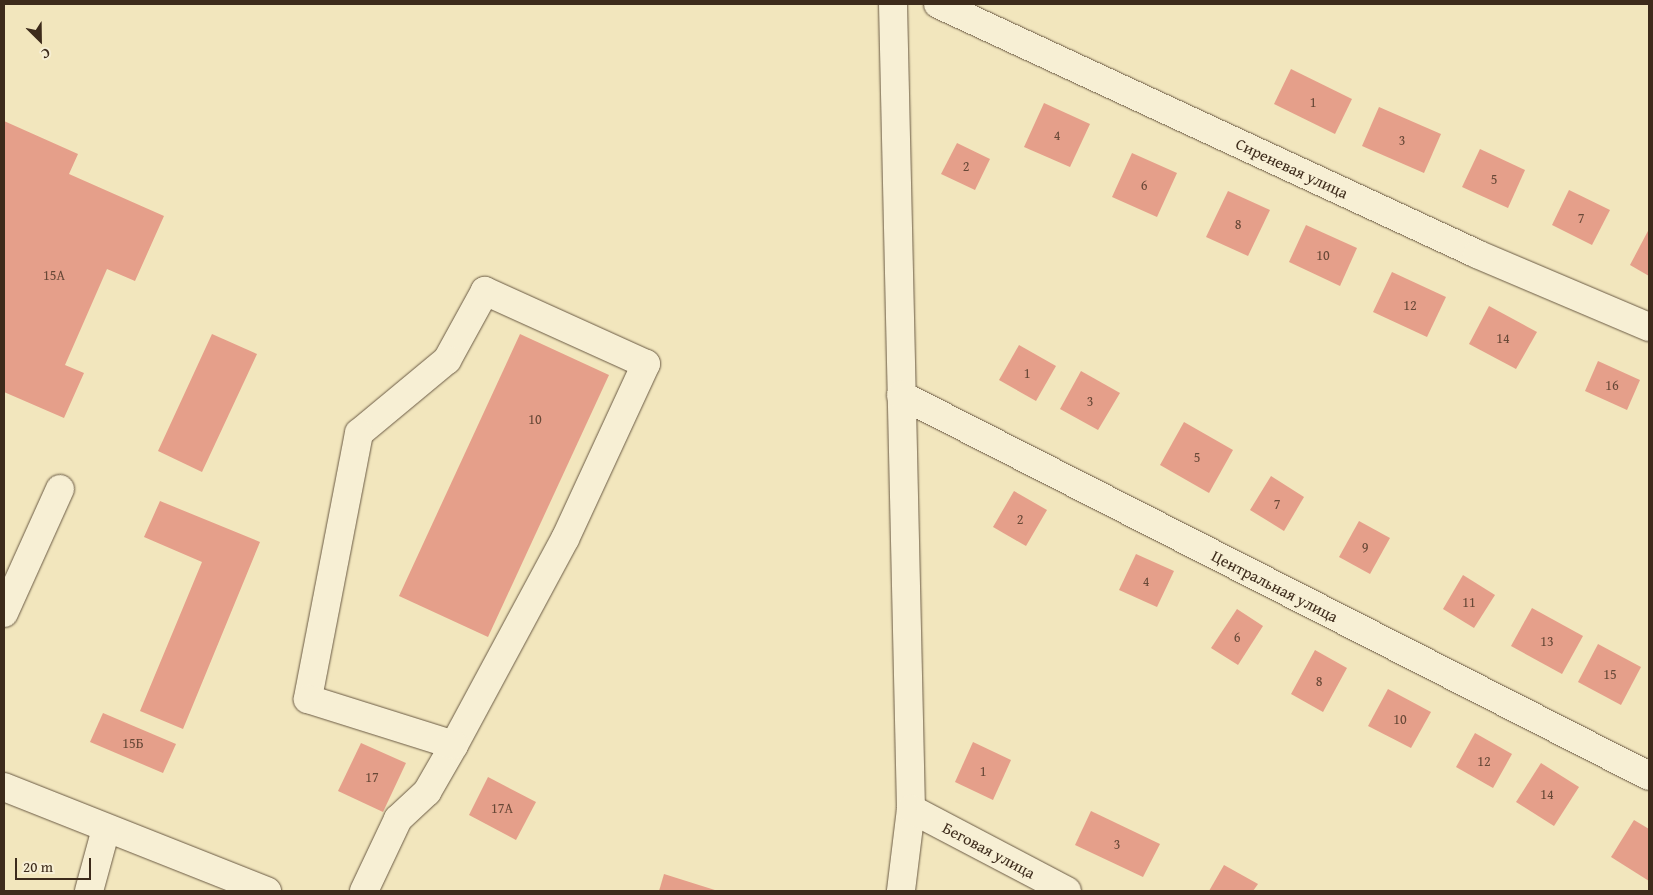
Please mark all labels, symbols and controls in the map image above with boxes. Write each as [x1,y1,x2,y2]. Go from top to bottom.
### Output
north arrow [15,15,65,65]
text: С [38,43,53,65]
house number: 1 [1310,94,1316,110]
house number: 4 [1054,127,1060,143]
house number: 3 [1399,132,1405,148]
street label: Сиреневая улица [1233,134,1351,202]
house number: 2 [963,158,969,174]
house number: 5 [1491,171,1497,187]
house number: 6 [1141,177,1147,193]
house number: 7 [1578,210,1584,226]
house number: 8 [1235,216,1241,232]
house number: 10 [1316,247,1330,263]
house number: 15А [43,267,65,283]
house number: 12 [1403,297,1417,313]
house number: 14 [1496,330,1510,346]
house number: 1 [1024,365,1030,381]
house number: 16 [1605,377,1619,393]
house number: 3 [1087,393,1093,409]
house number: 10 [528,411,542,427]
house number: 5 [1194,449,1200,465]
house number: 7 [1274,496,1280,512]
house number: 2 [1017,511,1023,527]
house number: 9 [1362,539,1368,555]
street label: Центральная улица [1209,546,1341,626]
house number: 4 [1143,573,1149,589]
house number: 11 [1462,594,1476,610]
house number: 6 [1234,629,1240,645]
house number: 13 [1540,633,1554,649]
house number: 15 [1603,666,1617,682]
house number: 8 [1316,673,1322,689]
house number: 10 [1393,711,1407,727]
house number: 15Б [122,735,144,751]
house number: 12 [1477,753,1491,769]
house number: 1 [980,763,986,779]
house number: 17 [365,769,379,785]
house number: 14 [1540,786,1554,802]
house number: 17А [491,800,513,816]
street label: Беговая улица [940,818,1038,882]
house number: 3 [1114,836,1120,852]
scale bar [18,848,94,880]
text: 20 m [23,856,53,877]

